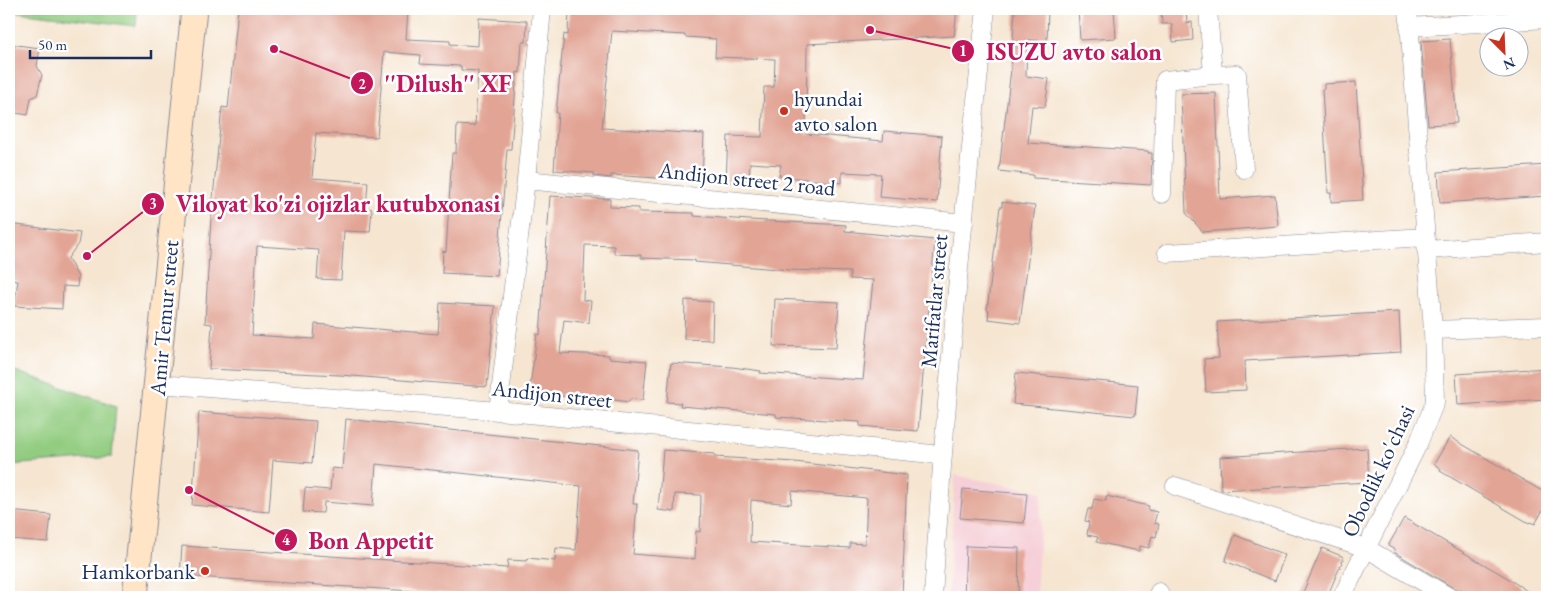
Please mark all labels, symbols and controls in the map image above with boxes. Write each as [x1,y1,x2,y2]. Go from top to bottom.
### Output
scale bar [30,28,151,60]
north arrow [1478,28,1528,78]
callout: ISUZU avto salon [951,32,1172,71]
text: 50 m [38,35,67,54]
text: ISUZU avto salon [986,36,1162,67]
text: 1 [959,41,967,60]
text: N [1500,53,1518,75]
callout: ''Dilush'' XF [350,64,522,103]
text: ''Dilush'' XF [385,68,511,99]
text: 2 [358,74,366,93]
place label: hyundai avto salon [794,84,878,138]
marker: hyundai avto salon [778,105,790,117]
street label: Andijon street 2 road [656,155,838,203]
callout: Viloyat ko'zi ojizlar kutubxonasi [141,184,510,223]
text: Viloyat ko'zi ojizlar kutubxonasi [176,188,500,220]
text: 3 [149,194,157,213]
street label: Marifatlar street [914,233,954,369]
street label: Amir Temur street [143,239,185,398]
street label: Andijon street [490,373,614,415]
street label: Obodlik ko'chasi [1335,400,1421,542]
callout: Bon Appetit [274,521,444,560]
text: Bon Appetit [308,525,434,556]
text: 4 [282,530,291,549]
place label: Hamkorbank [81,557,196,586]
marker: Hamkorbank [199,565,211,577]

